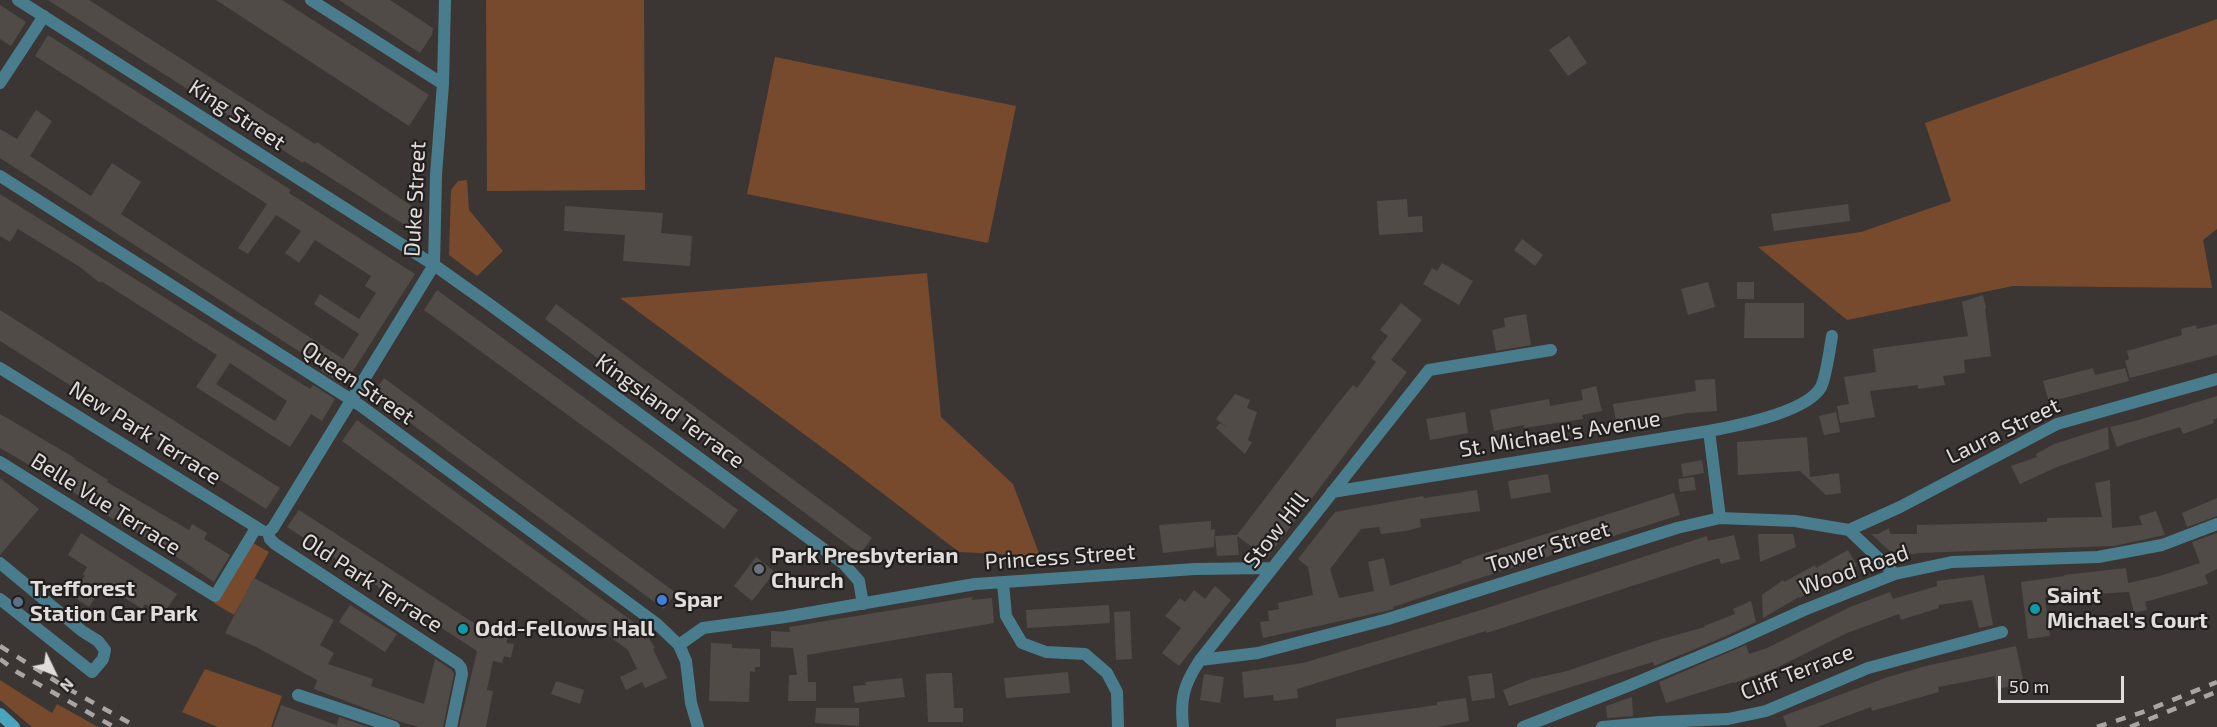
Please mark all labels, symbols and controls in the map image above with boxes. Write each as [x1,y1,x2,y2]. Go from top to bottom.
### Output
street label: King Street [184,74,290,156]
street label: Duke Street [399,140,431,258]
street label: Queen Street [297,336,419,430]
street label: Kingsland Terrace [590,348,750,474]
street label: New Park Terrace [64,376,226,490]
street label: Laura Street [1942,392,2064,470]
street label: St. Michael's Avenue [1458,405,1662,463]
street label: Belle Vue Terrace [26,447,186,561]
street label: Stow Hill [1238,487,1314,573]
street label: Tower Street [1483,516,1613,578]
street label: Old Park Terrace [297,528,447,638]
street label: Princess Street [984,539,1136,575]
street label: Wood Road [1796,539,1912,601]
place label: Park Presbyterian Church [771,543,958,594]
marker: Park Presbyterian Church [752,562,766,576]
place label: Trefforest Station Car Park [30,576,198,628]
place label: Saint Michael's Court [2047,583,2208,634]
place label: Spar [674,587,722,613]
marker: Spar [655,593,669,607]
marker: Trefforest Station Car Park [11,595,25,609]
marker: Saint Michael's Court [2028,602,2042,616]
place label: Odd-Fellows Hall [475,616,654,642]
marker: Odd-Fellows Hall [456,622,470,636]
street label: Cliff Terrace [1737,638,1857,706]
north arrow [24,643,84,703]
scale bar [2001,664,2127,702]
text: N [57,675,78,696]
text: 50 m [2009,675,2049,697]

